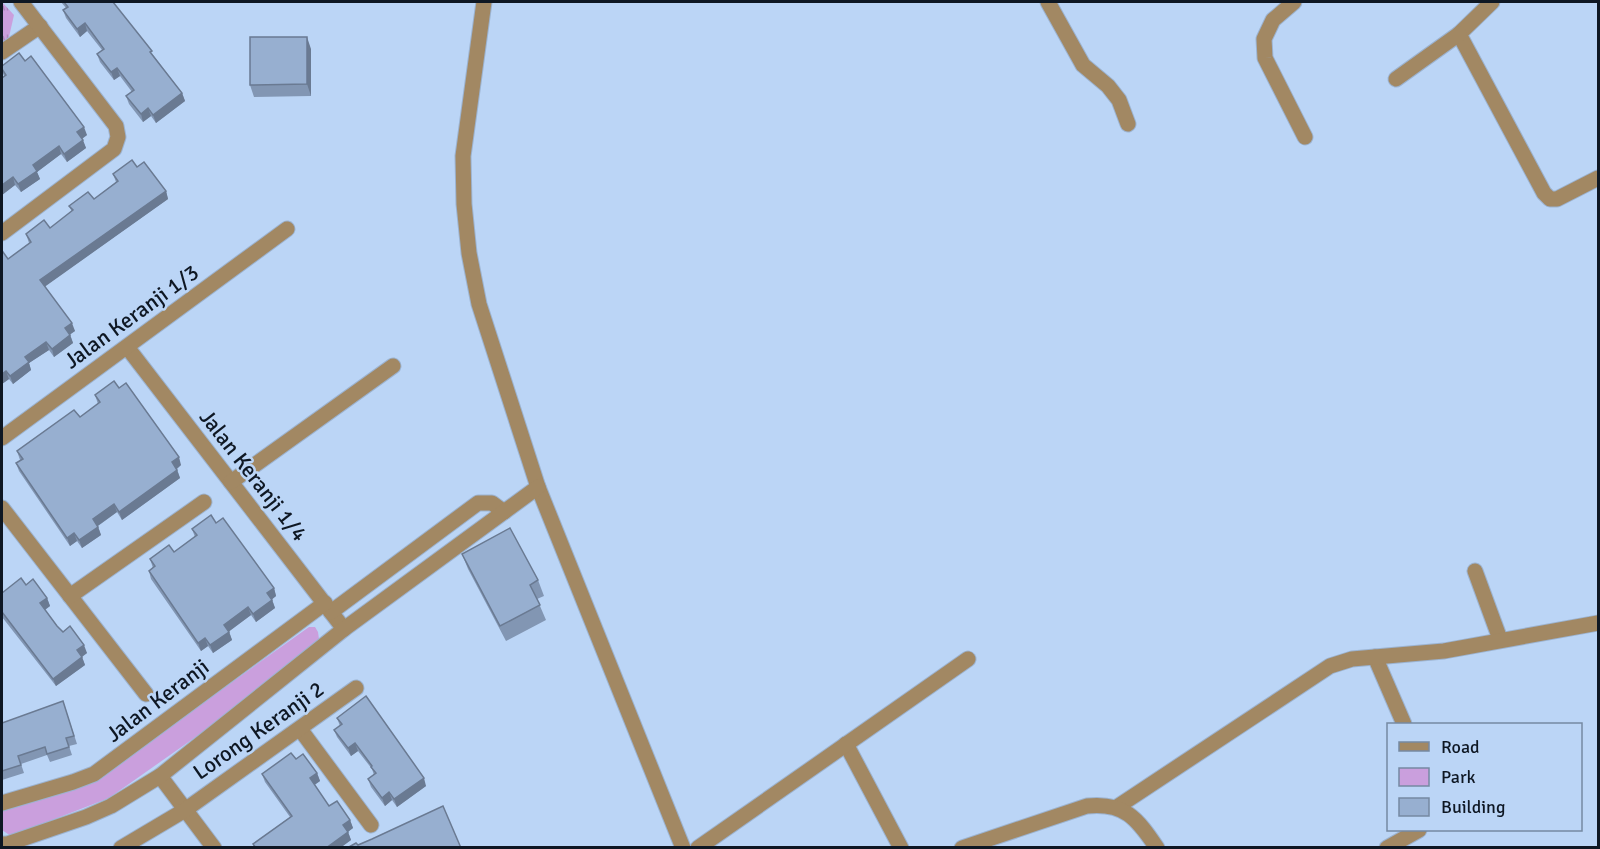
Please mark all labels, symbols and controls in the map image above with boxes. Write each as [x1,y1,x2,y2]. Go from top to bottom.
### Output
street label: Jalan Keranji 1/3 [59,259,204,374]
street label: Jalan Keranji 1/4 [194,404,313,547]
street label: Jalan Keranji [101,653,214,748]
street label: Lorong Keranji 2 [188,675,329,786]
legend [1387,723,1582,831]
text: Road [1441,736,1480,758]
text: Park [1441,766,1476,788]
text: Building [1441,796,1505,818]

